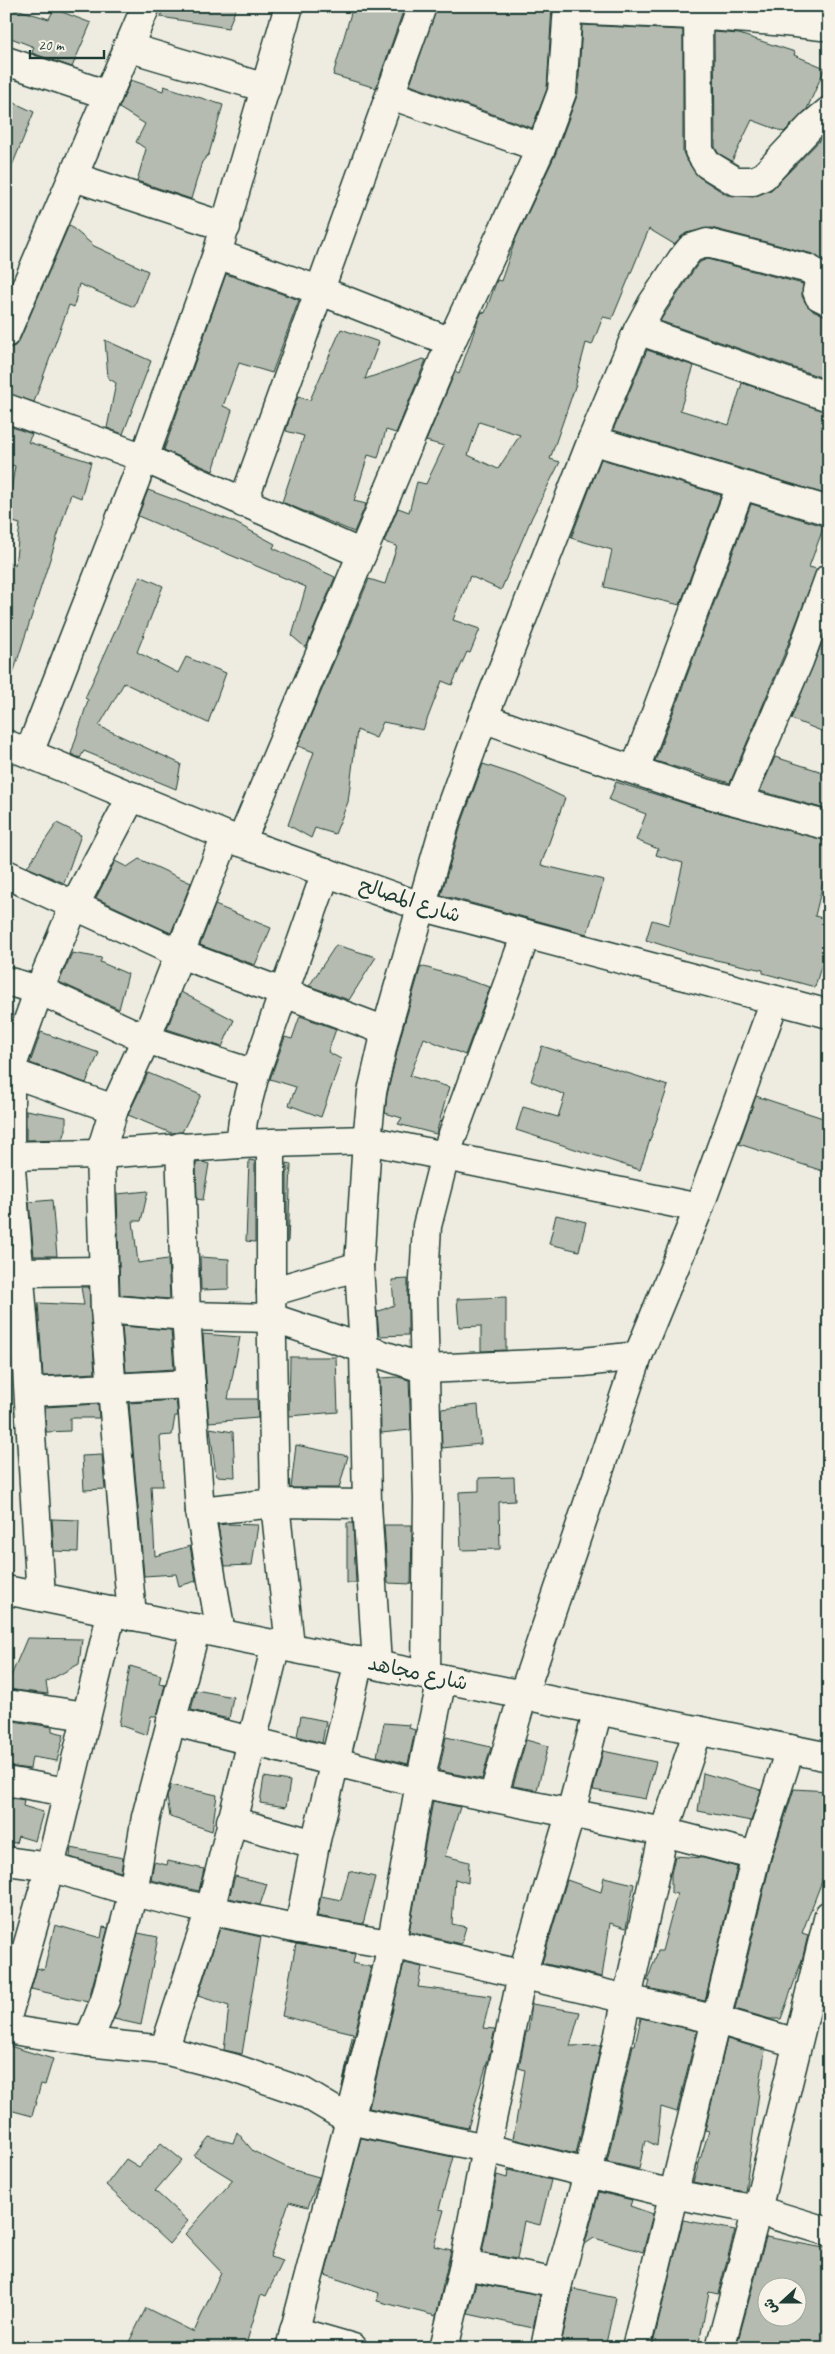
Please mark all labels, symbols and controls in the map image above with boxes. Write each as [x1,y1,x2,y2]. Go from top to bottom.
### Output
scale bar [30,28,104,60]
text: 20 m [38,36,65,55]
street label: شارع المصالح [356,872,464,929]
street label: شارع مجاهد [366,1650,470,1697]
north arrow [758,2276,808,2326]
text: ش [760,2296,781,2317]

